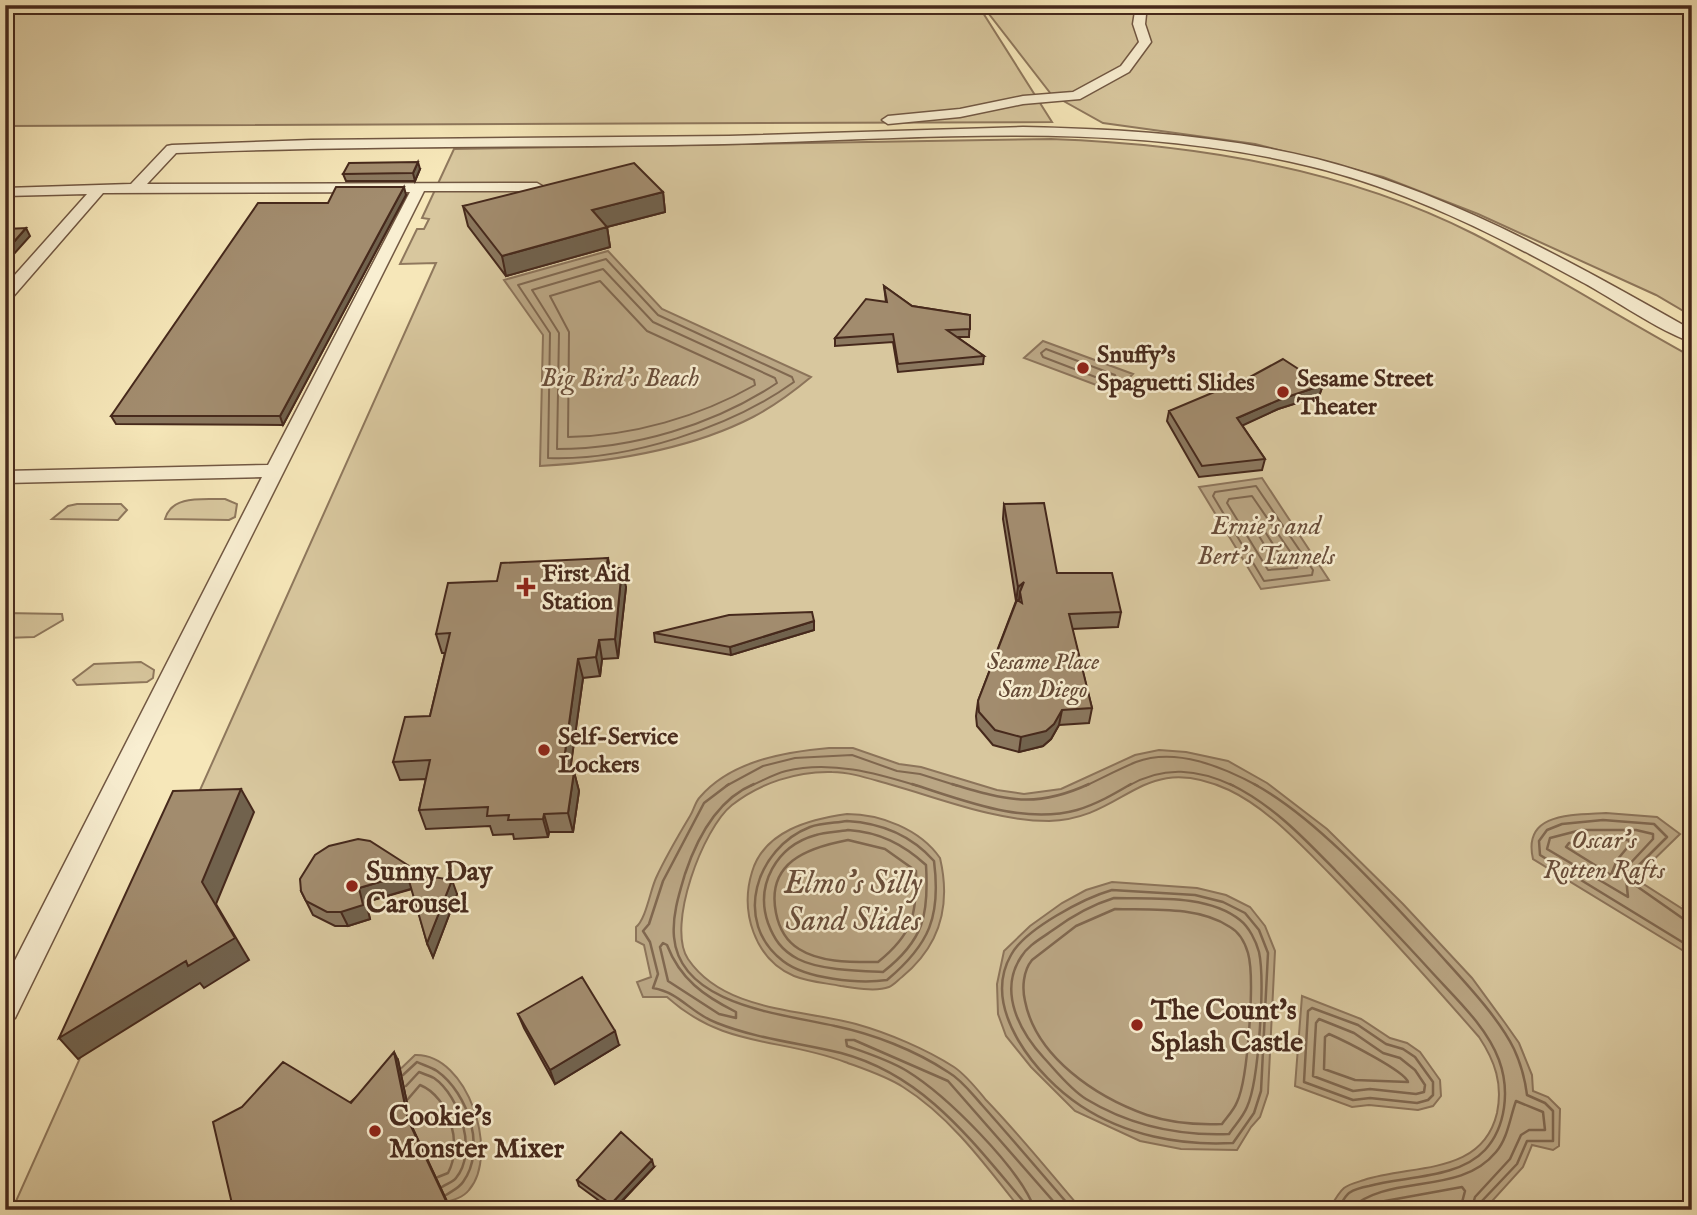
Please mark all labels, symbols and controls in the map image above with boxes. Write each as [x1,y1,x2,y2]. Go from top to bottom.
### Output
place label: Snuffy's Spaguetti Slides [1097,340,1255,399]
marker: Snuffy's Spaguetti Slides [1075,360,1091,376]
water label: Big Bird's Beach [541,362,699,396]
place label: Sesame Street Theater [1296,364,1434,423]
marker: Sesame Street Theater [1275,384,1291,400]
water label: Ernie's and Bert's Tunnels [1197,510,1336,573]
place label: First Aid Station [542,559,631,618]
marker: First Aid Station [516,577,536,597]
park label: Sesame Place San Diego [987,647,1099,706]
place label: Self-Service Lockers [558,722,678,781]
marker: Self-Service Lockers [536,742,552,758]
water label: Oscar's Rotten Rafts [1543,824,1665,887]
place label: Sunny Day Carousel [366,855,494,922]
water label: Elmo's Silly Sand Slides [783,864,923,942]
marker: Sunny Day Carousel [344,878,360,894]
place label: The Count's Splash Castle [1150,994,1303,1061]
marker: The Count's Splash Castle [1129,1017,1145,1033]
place label: Cookie's Monster Mixer [389,1100,565,1167]
marker: Cookie's Monster Mixer [367,1123,383,1139]

